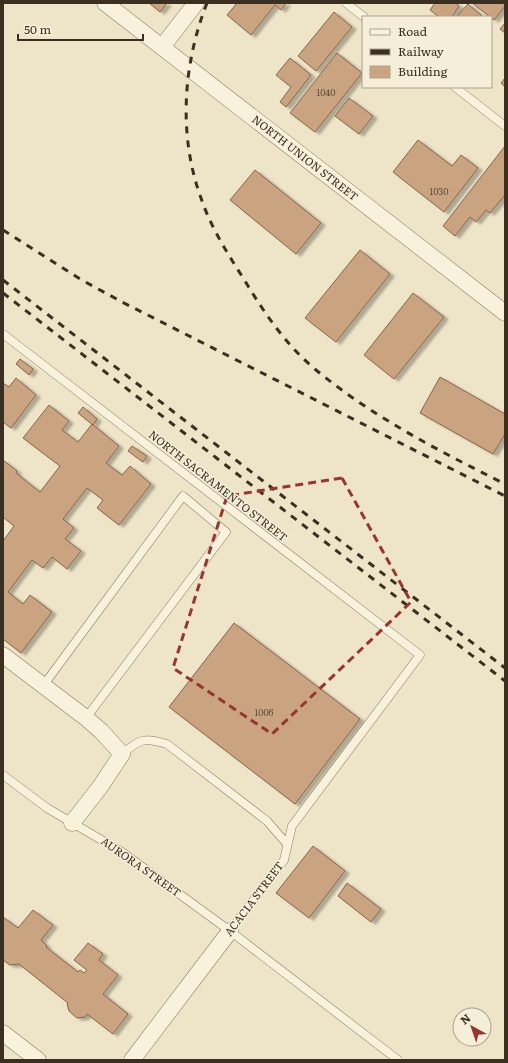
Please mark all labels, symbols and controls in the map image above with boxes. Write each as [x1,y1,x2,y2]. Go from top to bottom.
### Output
scale bar [18,16,143,42]
legend [362,16,492,88]
text: 50 m [24,20,51,38]
text: Road [398,22,428,40]
text: Railway [398,42,444,60]
text: Building [398,62,448,80]
house number: 1040 [316,85,336,99]
street label: NORTH UNION STREET [249,111,362,204]
house number: 1030 [430,184,448,198]
street label: NORTH SACRAMENTO STREET [146,426,291,544]
house number: 1006 [255,705,274,719]
street label: AURORA STREET [98,832,185,900]
street label: ACACIA STREET [220,858,287,939]
north arrow [452,1007,492,1047]
text: N [456,1009,474,1028]

